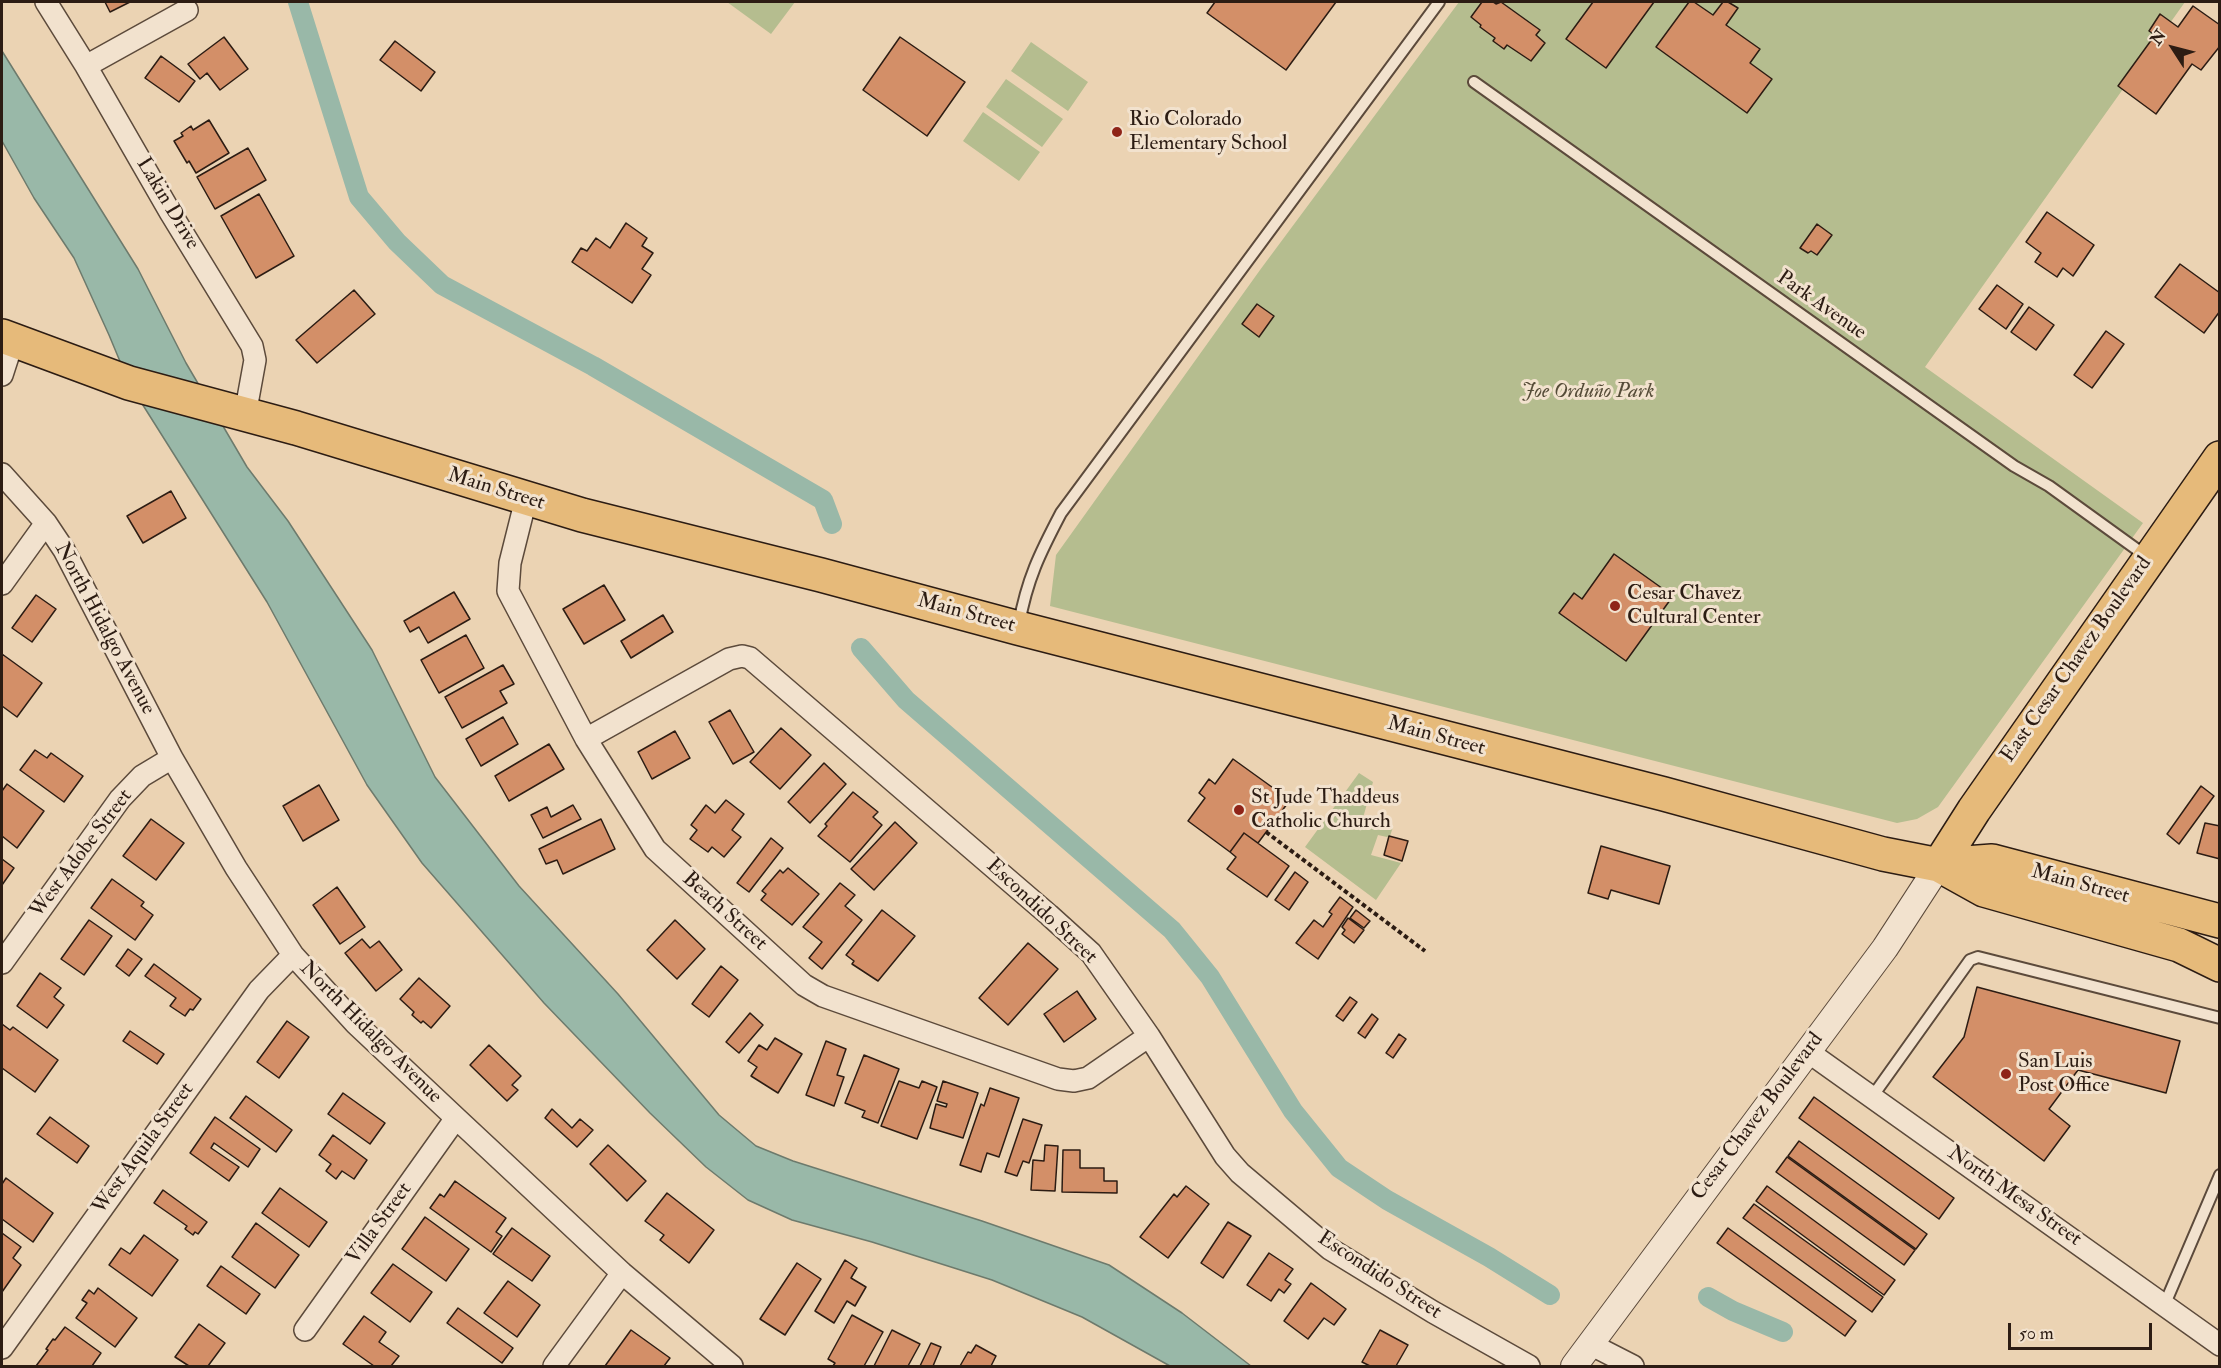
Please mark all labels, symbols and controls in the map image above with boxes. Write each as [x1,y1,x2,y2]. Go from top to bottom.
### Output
north arrow [2143,18,2203,78]
text: N [2146,26,2171,49]
place label: Rio Colorado Elementary School [1129,107,1287,157]
marker: Rio Colorado Elementary School [1110,125,1124,139]
street label: Lakin Drive [130,153,204,255]
street label: Park Avenue [1771,266,1871,346]
park label: Joe Orduño Park [1522,379,1654,405]
street label: Main Street [444,463,548,517]
street label: North Hidalgo Avenue [48,539,160,719]
street label: East Cesar Chavez Boulevard [1996,552,2158,768]
place label: Cesar Chavez Cultural Center [1627,581,1761,631]
street label: Main Street [914,589,1018,639]
marker: Cesar Chavez Cultural Center [1608,599,1622,613]
street label: Main Street [1384,712,1488,762]
street label: West Adobe Street [25,785,139,923]
place label: St Jude Thaddeus Catholic Church [1251,785,1399,835]
marker: St Jude Thaddeus Catholic Church [1232,803,1246,817]
street label: Escondido Street [980,854,1102,970]
street label: Main Street [2028,860,2132,910]
street label: Beach Street [676,867,772,957]
street label: North Hidalgo Avenue [293,956,447,1110]
street label: Cesar Chavez Boulevard [1687,1028,1829,1206]
place label: San Luis Post Office [2018,1049,2109,1099]
marker: San Luis Post Office [1999,1067,2013,1081]
street label: West Aquila Street [88,1078,200,1220]
street label: North Mesa Street [1942,1141,2086,1253]
street label: Villa Street [342,1178,418,1270]
street label: Escondido Street [1312,1227,1446,1325]
scale bar [2011,1311,2155,1349]
text: 50 m [2019,1322,2054,1345]

